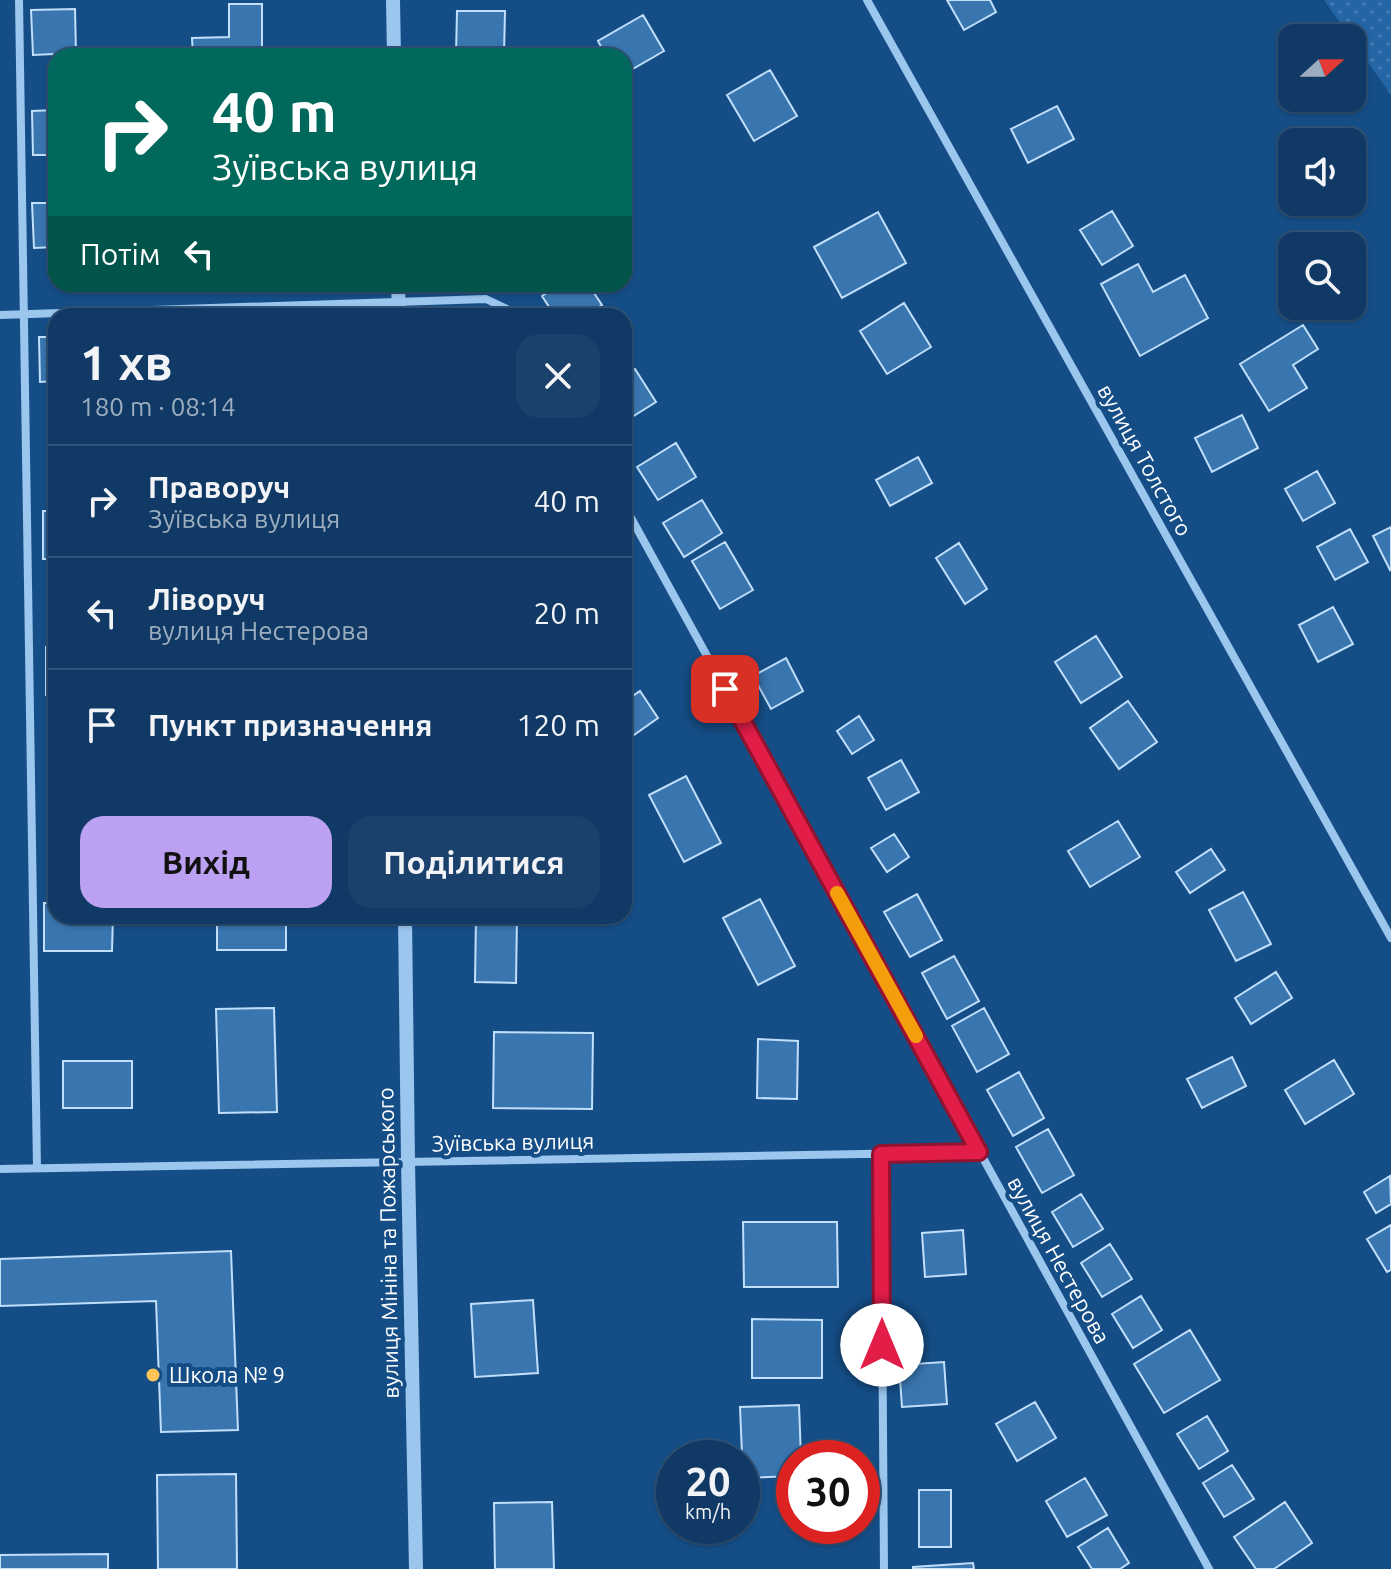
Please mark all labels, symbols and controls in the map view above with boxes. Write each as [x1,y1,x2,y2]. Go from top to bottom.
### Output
north arrow [1278,24,1366,112]
map controls [1278,24,1366,320]
icon: right [80,80,184,184]
text: 40 m [212,80,337,143]
button: sound [1278,128,1366,216]
text: Зуївська вулиця [212,146,478,187]
icon: left [177,232,221,276]
button: search [1278,232,1366,320]
text: Потім [80,237,161,271]
button: close [516,334,600,418]
text: 1 хв [80,335,173,389]
street label: вулиця Толстого [1093,379,1198,540]
text: 180 m · 08:14 [80,392,236,421]
text: Праворуч [148,470,290,504]
icon: right [80,479,124,523]
text: 40 m [533,484,600,518]
text: Зуївська вулиця [148,504,340,533]
text: Ліворуч [148,582,266,616]
icon: left [80,591,124,635]
text: 20 m [533,596,600,630]
text: вулиця Нестерова [148,616,369,645]
pin [691,655,759,723]
icon: arrive [703,667,747,711]
icon: arrive [80,703,124,747]
text: Пункт призначення [148,708,432,742]
text: 120 m [516,708,600,742]
button: Вихід [80,816,332,908]
button: Поділитися [348,816,600,908]
street label: вулиця Мініна та Пожарського [372,1087,403,1399]
street label: Зуївська вулиця [431,1128,595,1155]
street label: вулиця Нестерова [1003,1172,1116,1348]
position arrow [840,1303,924,1387]
place label: Школа № 9 [169,1362,285,1387]
marker: Школа № 9 [144,1366,162,1384]
speed limit sign: 30 [776,1440,880,1544]
text: 20 [685,1459,731,1504]
text: km/h [685,1500,731,1523]

